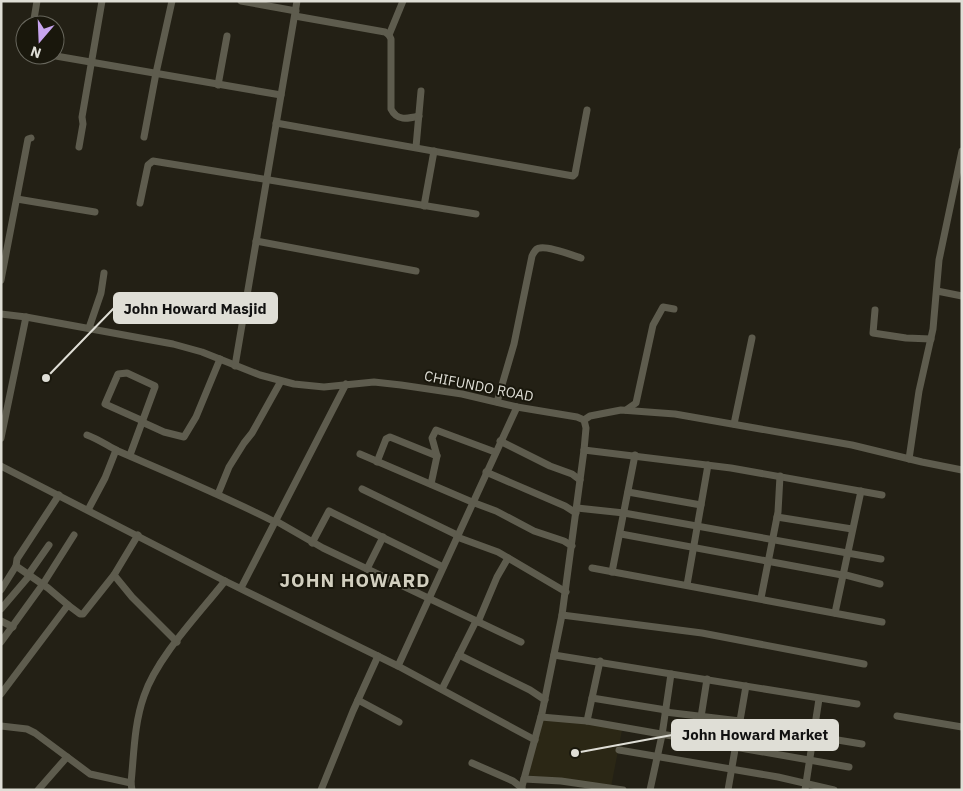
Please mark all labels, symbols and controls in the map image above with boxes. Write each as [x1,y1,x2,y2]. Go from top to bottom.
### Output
north arrow [15,15,65,65]
text: N [28,42,43,62]
callout: John Howard Masjid [114,293,277,323]
text: John Howard Masjid [123,299,267,318]
street label: CHIFUNDO ROAD [423,367,535,405]
district label: JOHN HOWARD [279,568,431,592]
callout: John Howard Market [672,720,838,750]
text: John Howard Market [682,725,828,744]

